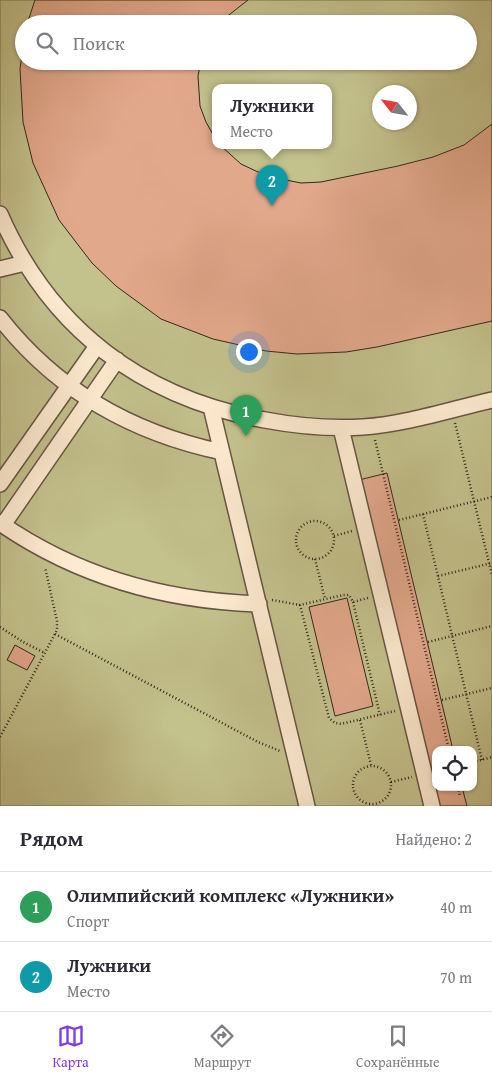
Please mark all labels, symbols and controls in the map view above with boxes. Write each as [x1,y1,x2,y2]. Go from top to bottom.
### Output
search box [15,15,477,70]
icon: search [33,29,61,57]
text: Поиск [73,29,125,57]
popup [212,84,332,149]
north arrow [372,85,417,130]
text: Лужники [230,91,314,119]
text: Место [230,119,273,143]
pin: 2 [256,165,288,206]
your location [236,339,262,365]
pin: 1 [230,395,262,436]
map controls [432,746,477,791]
button: locate [432,746,477,791]
text: Рядом [20,823,83,854]
text: Найдено: 2 [395,827,472,851]
text: Олимпийский комплекс «Лужники» [67,881,394,909]
text: 1 [32,895,40,919]
text: 40 m [440,895,472,919]
text: Спорт [67,909,109,933]
text: Лужники [67,951,151,979]
text: 2 [32,965,40,989]
text: 70 m [440,965,472,989]
text: Место [67,979,110,1003]
tab: Карта [53,1022,89,1072]
tab: Маршрут [194,1022,251,1072]
tab: Сохранённые [356,1022,439,1072]

